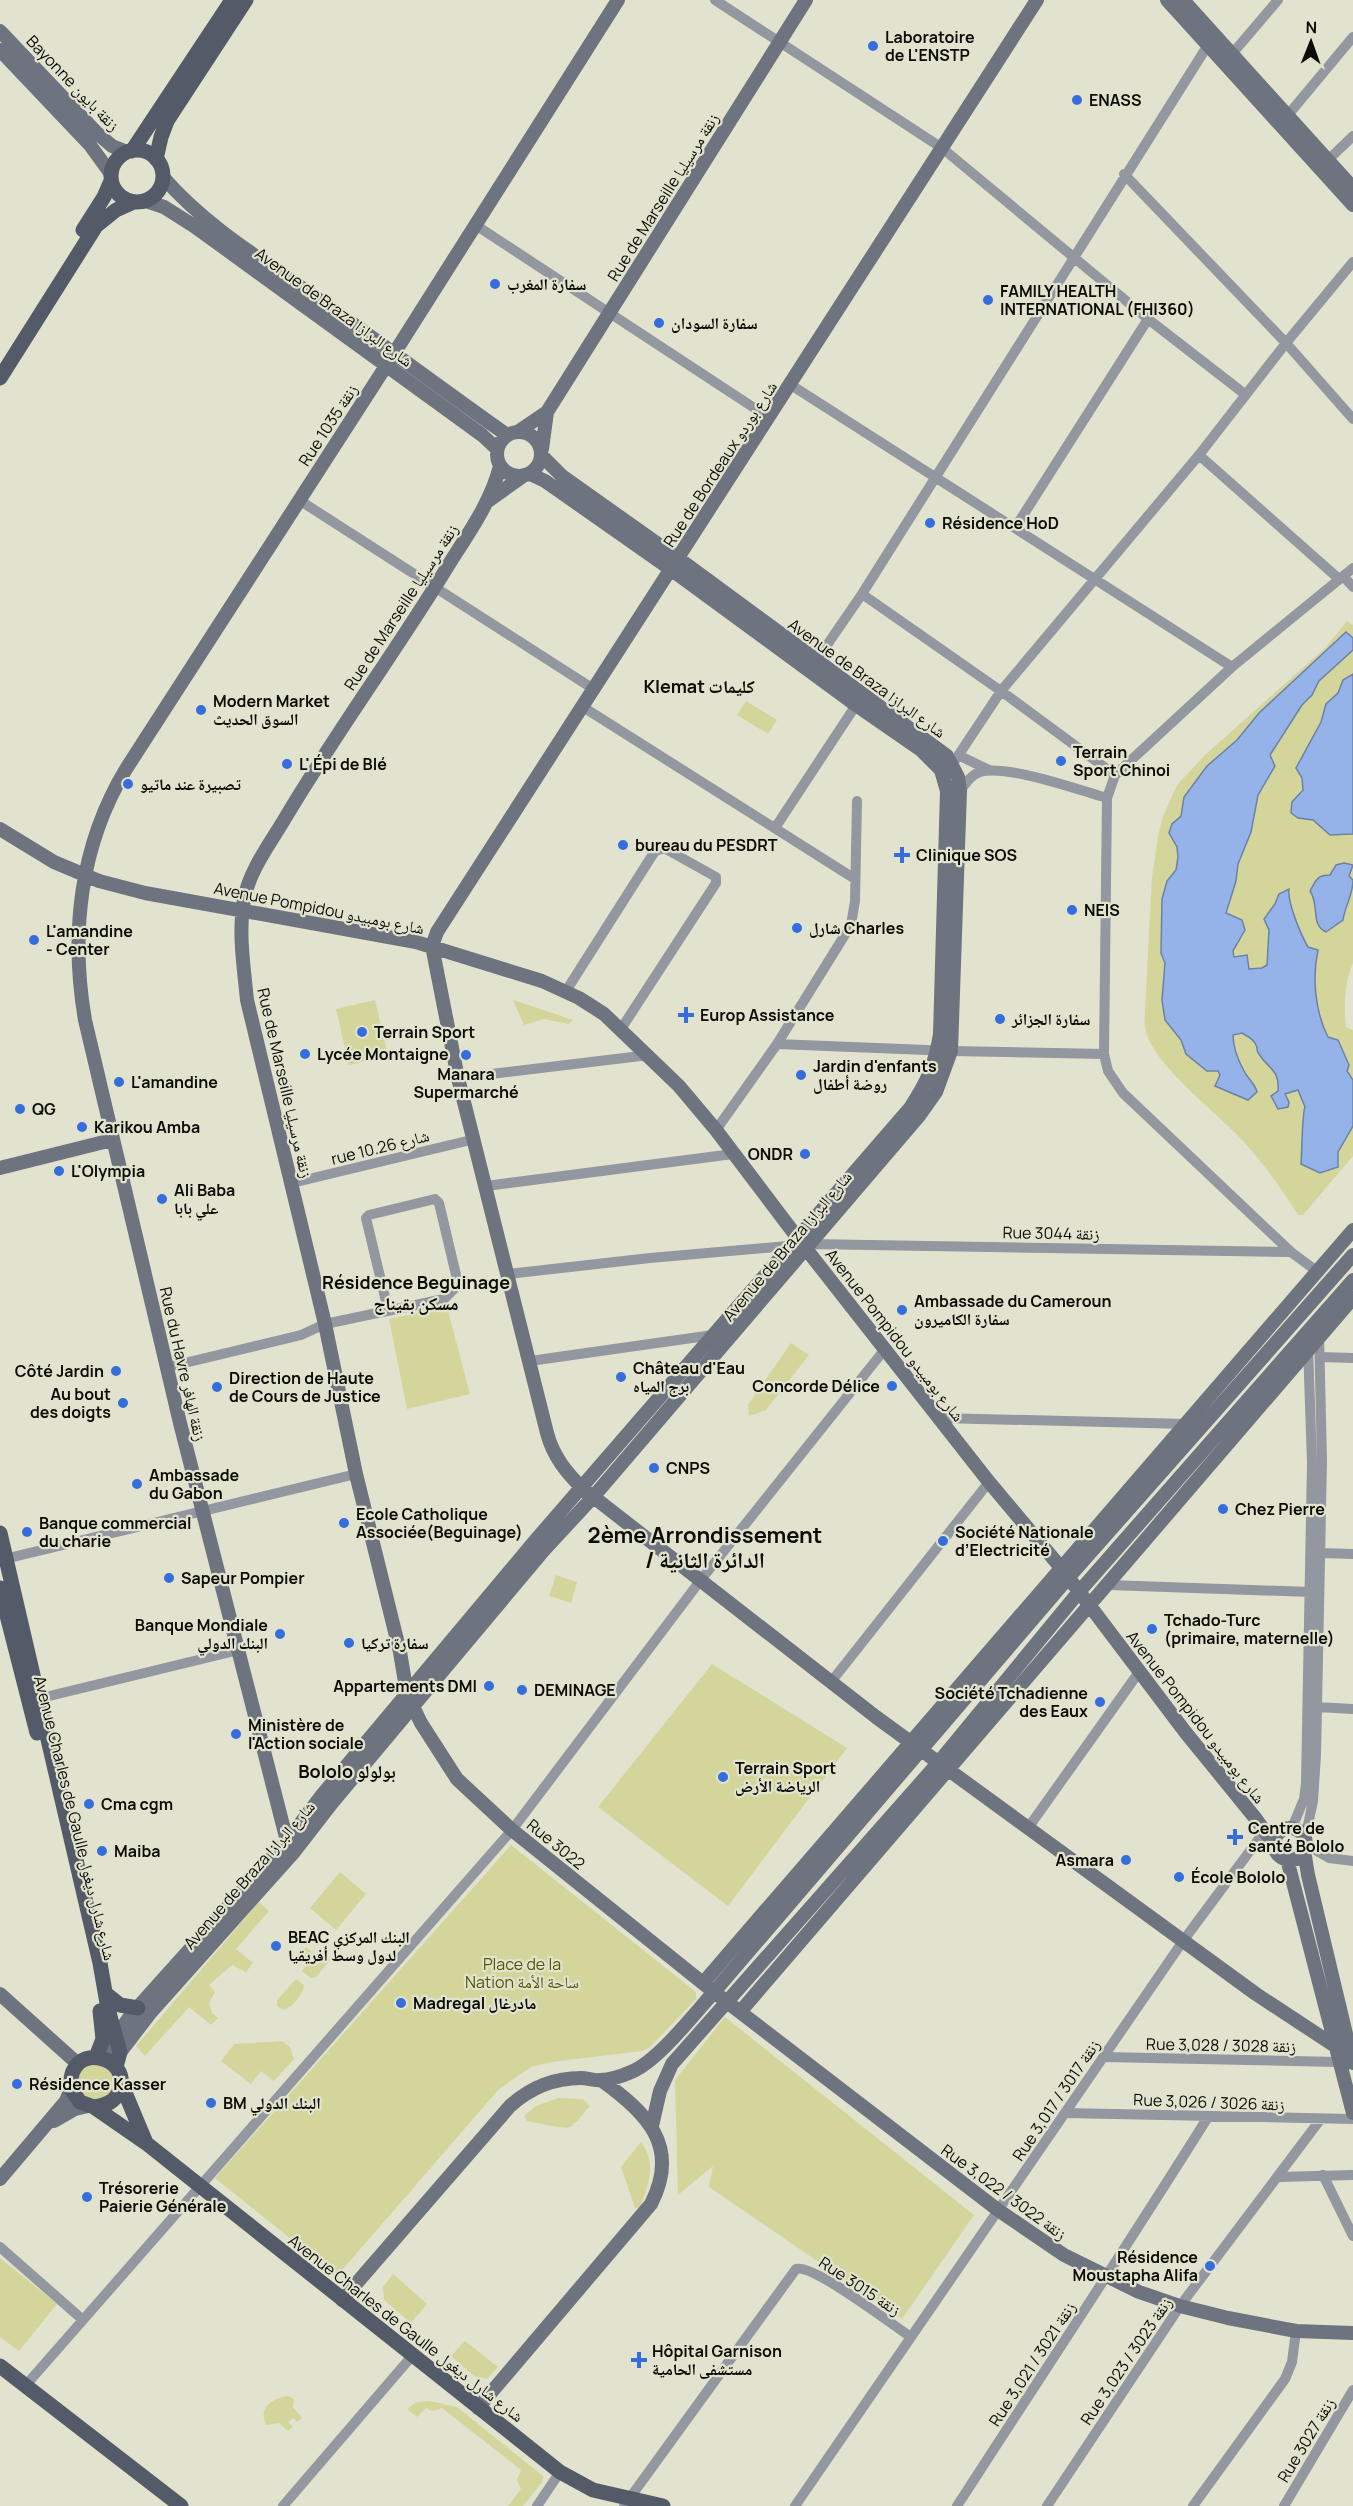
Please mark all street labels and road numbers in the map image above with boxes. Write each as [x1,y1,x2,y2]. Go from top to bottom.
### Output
street label: Bayonne زنقة بايون [22,30,124,136]
street label: Rue de Marseille زنقة مرسيليا [602,109,724,285]
street label: Avenue de Braza شارع البرازا [251,242,417,372]
street label: Rue de Bordeaux شارع بوردو [658,377,782,551]
street label: Rue 1035 زنقة [293,380,363,470]
street label: Rue de Marseille زنقة مرسيليا [339,519,463,695]
street label: Avenue de Braza شارع البرازا [784,613,950,743]
street label: Avenue Pompidou شارع بومبيدو [212,877,426,939]
street label: Rue de Marseille زنقة مرسيليا [252,986,318,1180]
street label: rue 10.26 شارع [329,1124,431,1170]
street label: Avenue de Braza شارع البرازا [718,1166,856,1326]
street label: Rue 3044 زنقة [1002,1221,1100,1245]
street label: Avenue Pompidou شارع بومبيدو [821,1244,969,1426]
street label: Rue du Havre زنقة الهافر [155,1285,211,1443]
street label: Avenue Pompidou شارع بومبيدو [1122,1626,1270,1808]
street label: Avenue Charles de Gaulle شارع شارل ديغول [29,1673,121,1963]
street label: Avenue de Braza شارع البرازا [178,1796,320,1954]
street label: Rue 3022 [522,1814,590,1874]
street label: Rue 3,028 / زنقة 3028 [1146,2033,1296,2057]
street label: Rue 3,017 / زنقة 3017 [1007,2035,1105,2165]
street label: Rue 3,026 / زنقة 3026 [1133,2088,1285,2116]
street label: Rue 3,022 / زنقة 3022 [937,2139,1071,2245]
street label: Avenue Charles de Gaulle شارع شارل ديغول [284,2229,528,2427]
street label: Rue 3015 زنقة [815,2251,905,2321]
street label: Rue 3,023 / زنقة 3023 [1075,2293,1177,2429]
street label: Rue 3,021 / زنقة 3021 [984,2298,1080,2430]
street label: Rue 3027 زنقة [1272,2394,1340,2486]

